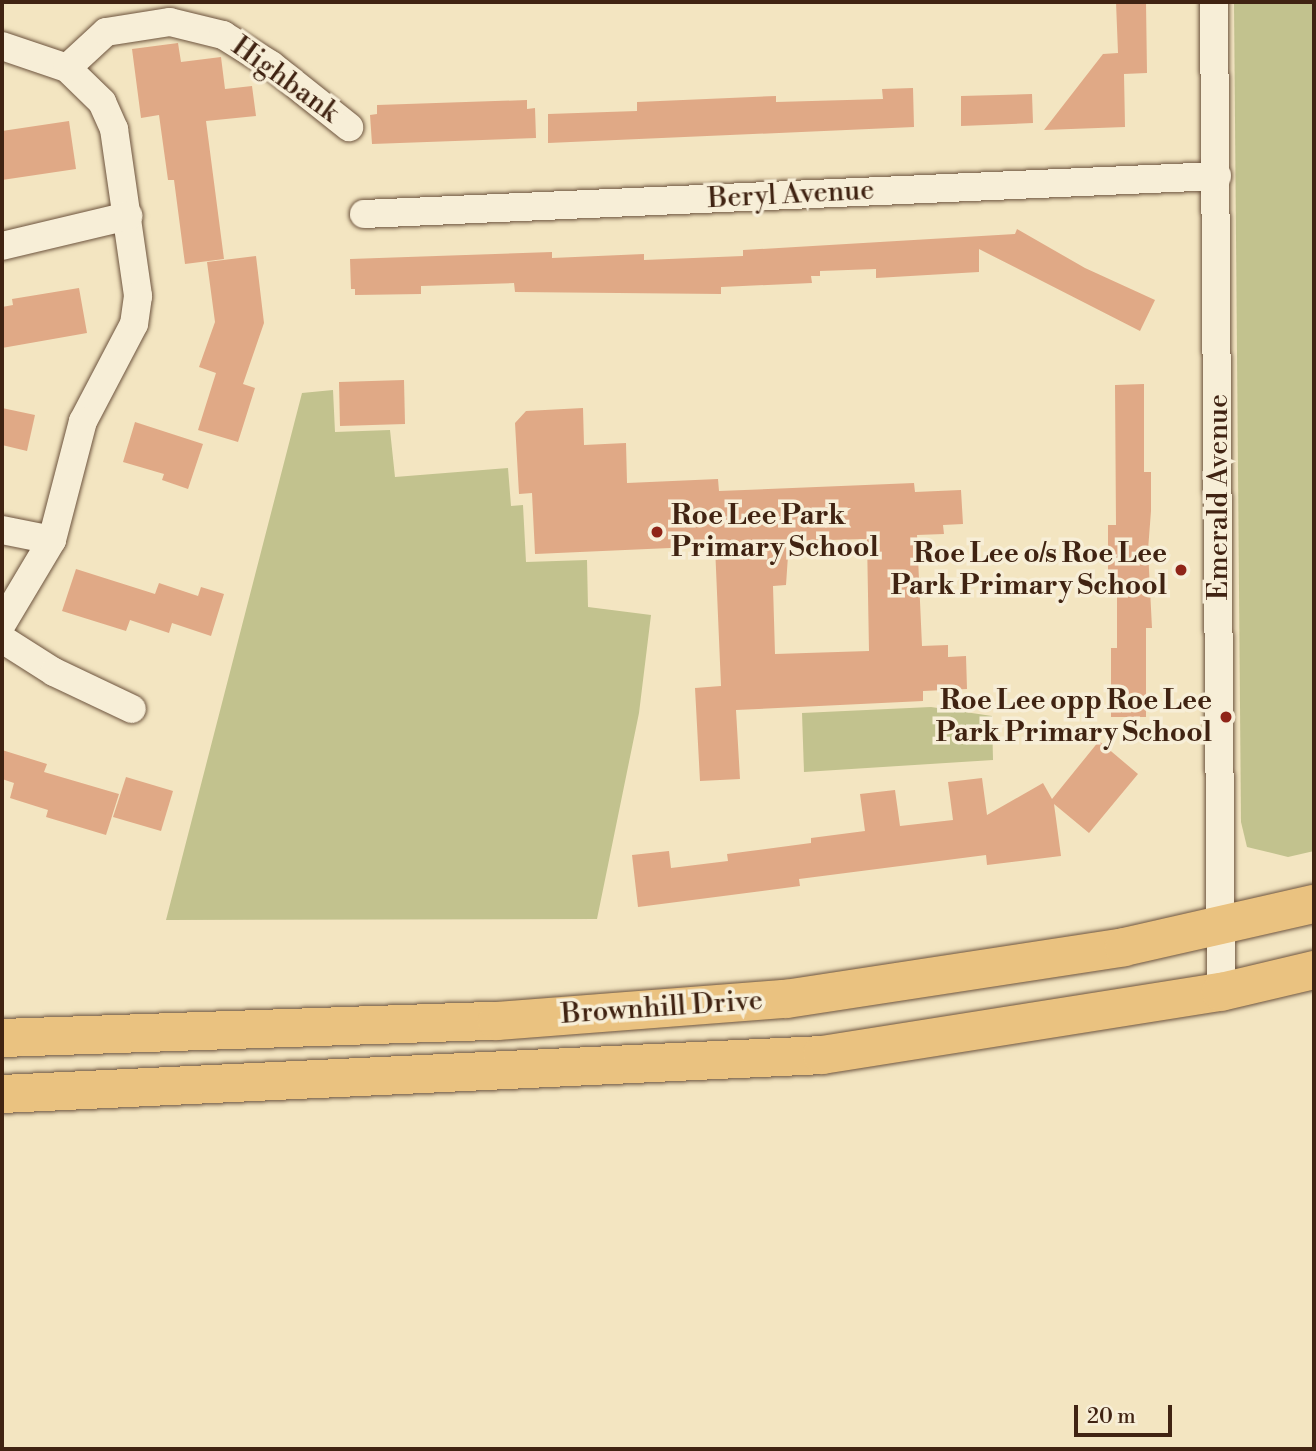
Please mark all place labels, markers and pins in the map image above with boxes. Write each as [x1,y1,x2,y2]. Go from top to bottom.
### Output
place label: Roe Lee Park Primary School [671,499,879,565]
marker: Roe Lee Park Primary School [649,524,665,540]
place label: Roe Lee o/s Roe Lee Park Primary School [891,537,1167,603]
marker: Roe Lee o/s Roe Lee Park Primary School [1173,562,1189,578]
place label: Roe Lee opp Roe Lee Park Primary School [936,684,1212,750]
marker: Roe Lee opp Roe Lee Park Primary School [1218,709,1234,725]

